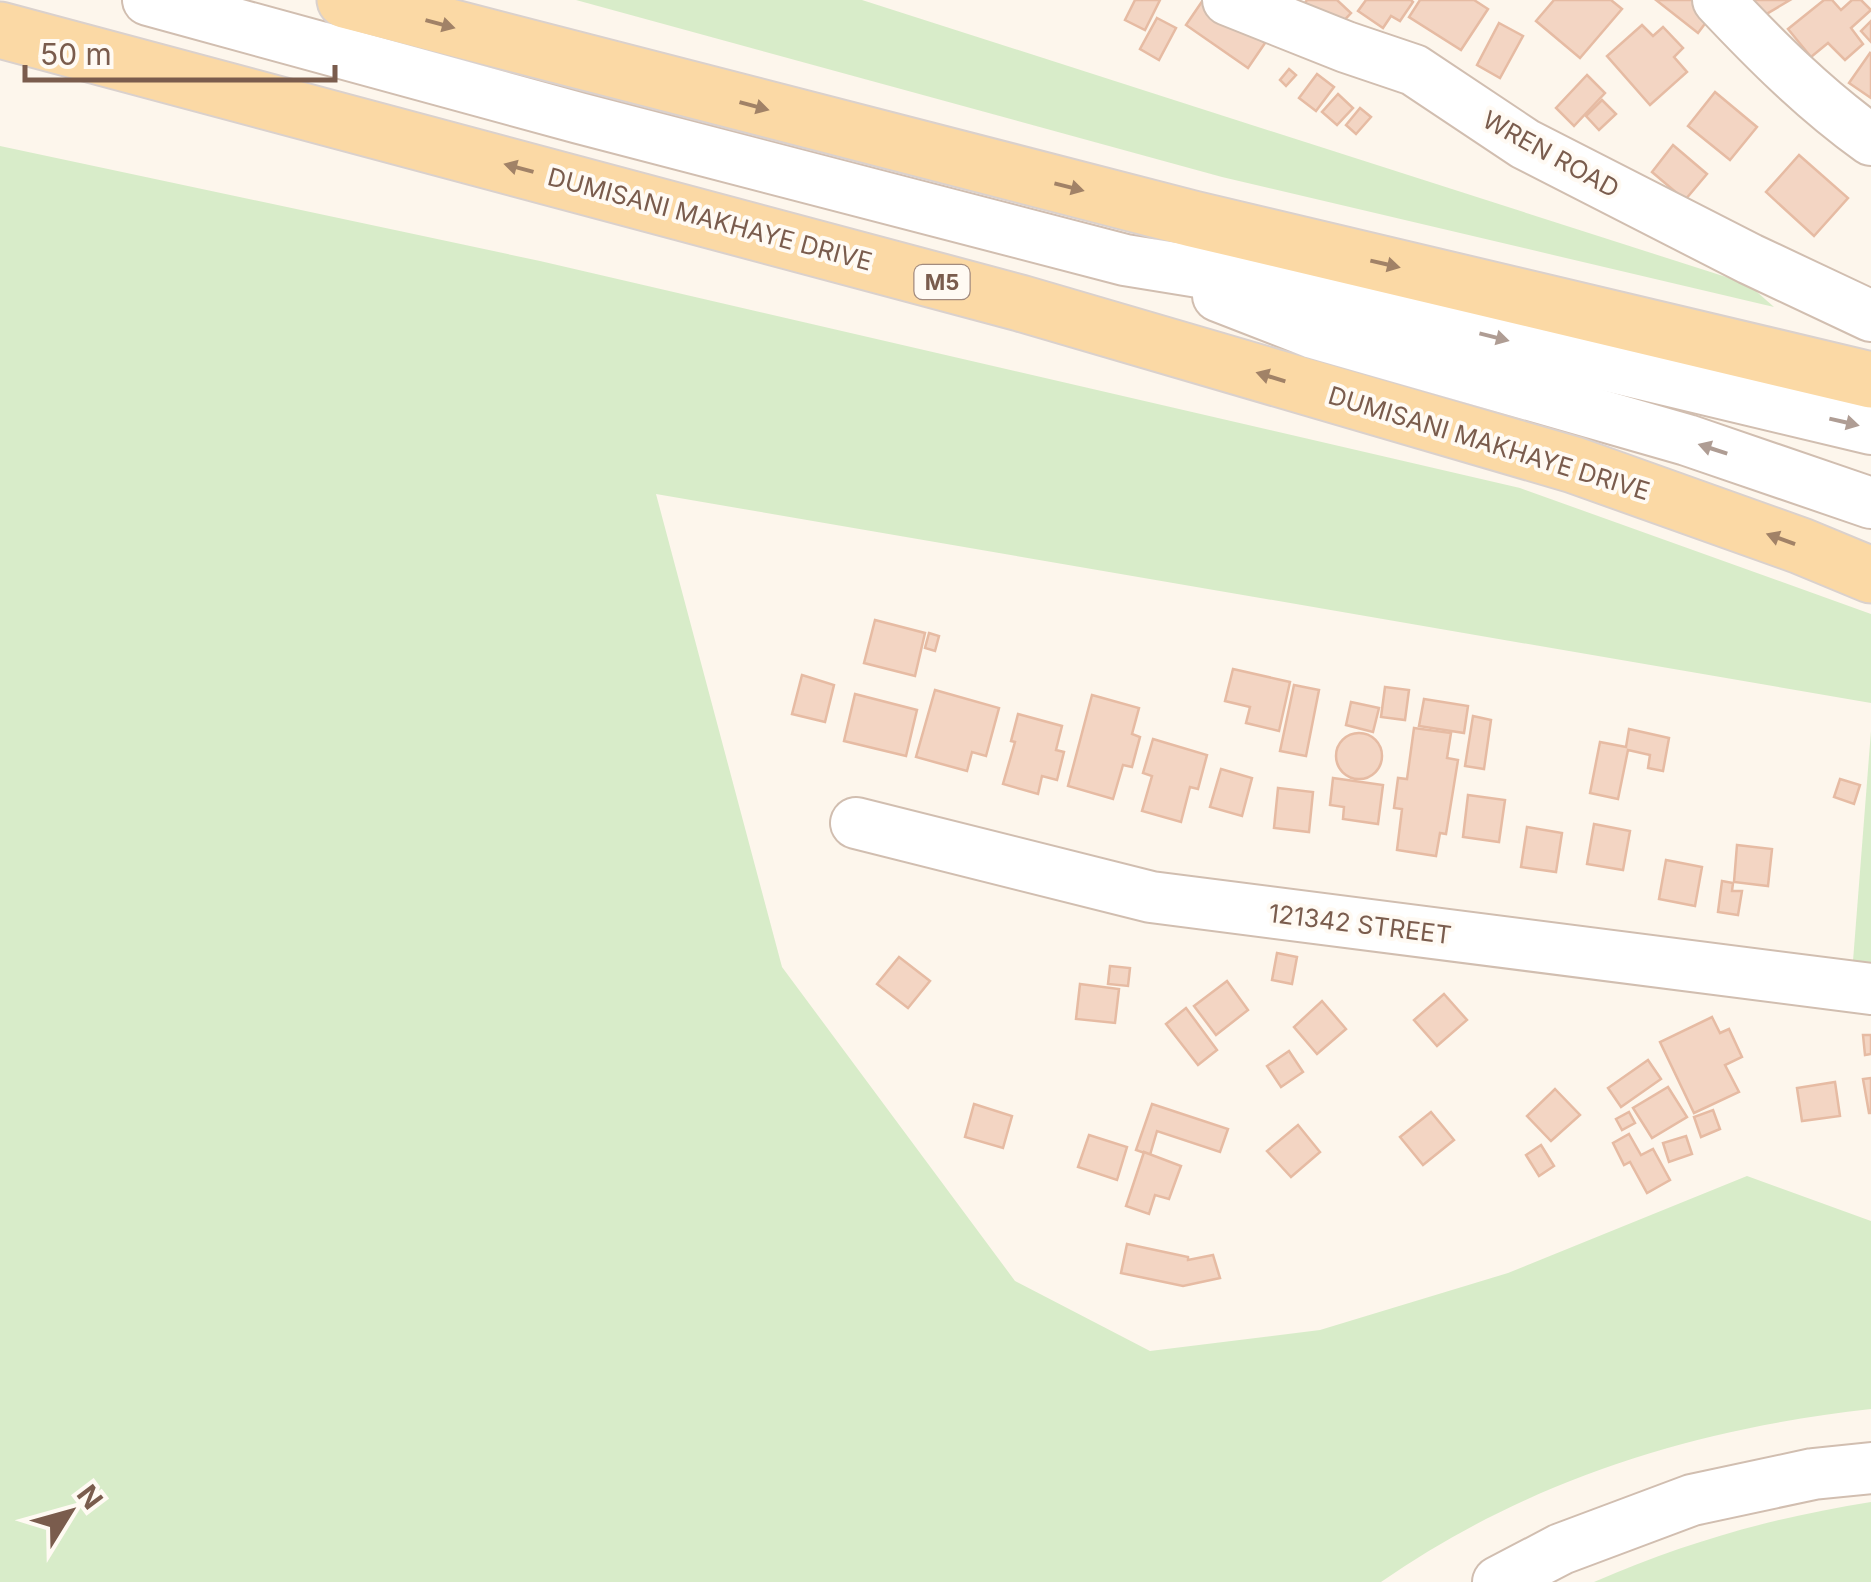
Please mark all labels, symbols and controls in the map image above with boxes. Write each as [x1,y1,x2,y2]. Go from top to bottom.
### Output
one-way arrow [425,17,456,33]
scale bar [25,20,335,82]
text: 50 m [40,36,112,72]
one-way arrow [739,99,770,115]
street label: WREN ROAD [1478,104,1624,204]
one-way arrow [504,160,535,176]
street label: DUMISANI MAKHAYE DRIVE [545,161,875,277]
one-way arrow [1054,180,1085,196]
one-way arrow [1370,257,1401,272]
road number: M5 [914,265,970,299]
one-way arrow [1479,330,1510,345]
one-way arrow [1255,369,1286,384]
street label: DUMISANI MAKHAYE DRIVE [1325,380,1653,506]
one-way arrow [1829,415,1860,430]
one-way arrow [1697,440,1727,455]
one-way arrow [1765,531,1795,546]
street label: 121342 STREET [1267,898,1453,950]
north arrow [20,1462,120,1562]
text: N [70,1478,110,1516]

